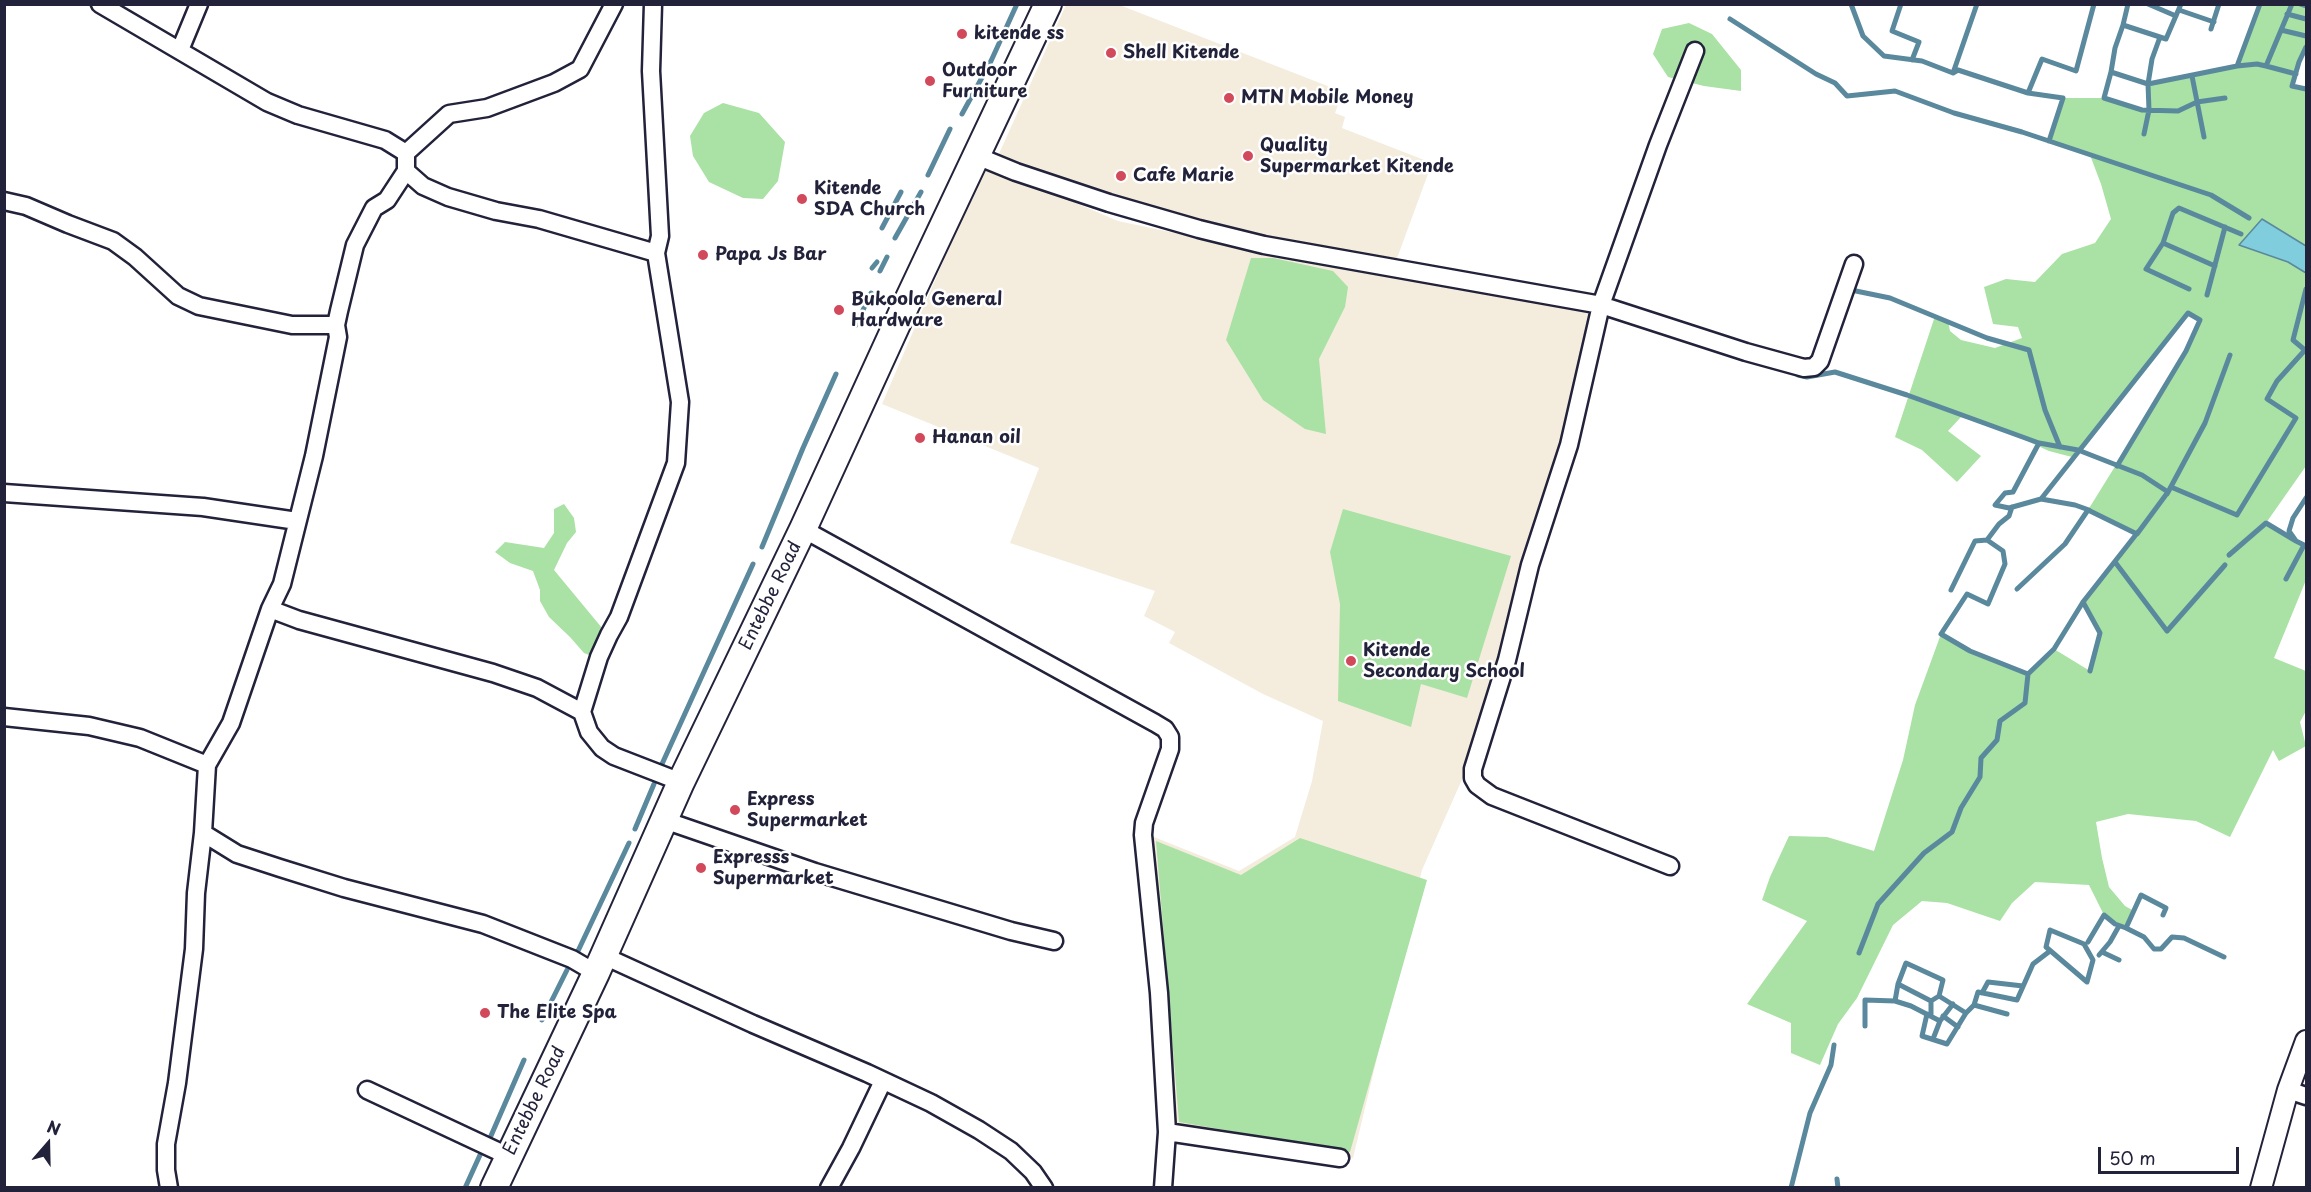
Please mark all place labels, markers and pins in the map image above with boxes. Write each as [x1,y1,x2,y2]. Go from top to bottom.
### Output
place label: kitende ss [974,23,1064,45]
marker: kitende ss [955,27,969,41]
place label: Shell Kitende [1123,42,1239,64]
marker: Shell Kitende [1104,46,1118,60]
place label: Outdoor Furniture [942,60,1027,103]
marker: Outdoor Furniture [923,74,937,88]
place label: MTN Mobile Money [1241,87,1414,109]
marker: MTN Mobile Money [1222,91,1236,105]
place label: Quality Supermarket Kitende [1260,135,1454,178]
marker: Quality Supermarket Kitende [1241,149,1255,163]
place label: Cafe Marie [1133,165,1234,187]
marker: Cafe Marie [1114,169,1128,183]
place label: Kitende SDA Church [814,178,925,220]
marker: Kitende SDA Church [795,192,809,206]
place label: Papa Js Bar [715,244,827,266]
marker: Papa Js Bar [696,248,710,262]
place label: Bukoola General Hardware [851,289,1002,332]
marker: Bukoola General Hardware [832,303,846,317]
place label: Hanan oil [932,427,1021,449]
marker: Hanan oil [913,431,927,445]
place label: Kitende Secondary School [1363,640,1525,682]
marker: Kitende Secondary School [1344,654,1358,668]
place label: Express Supermarket [747,789,868,832]
marker: Express Supermarket [728,803,742,817]
place label: Expresss Supermarket [713,847,834,890]
marker: Expresss Supermarket [694,861,708,875]
place label: The Elite Spa [497,1002,617,1024]
marker: The Elite Spa [478,1006,492,1020]

